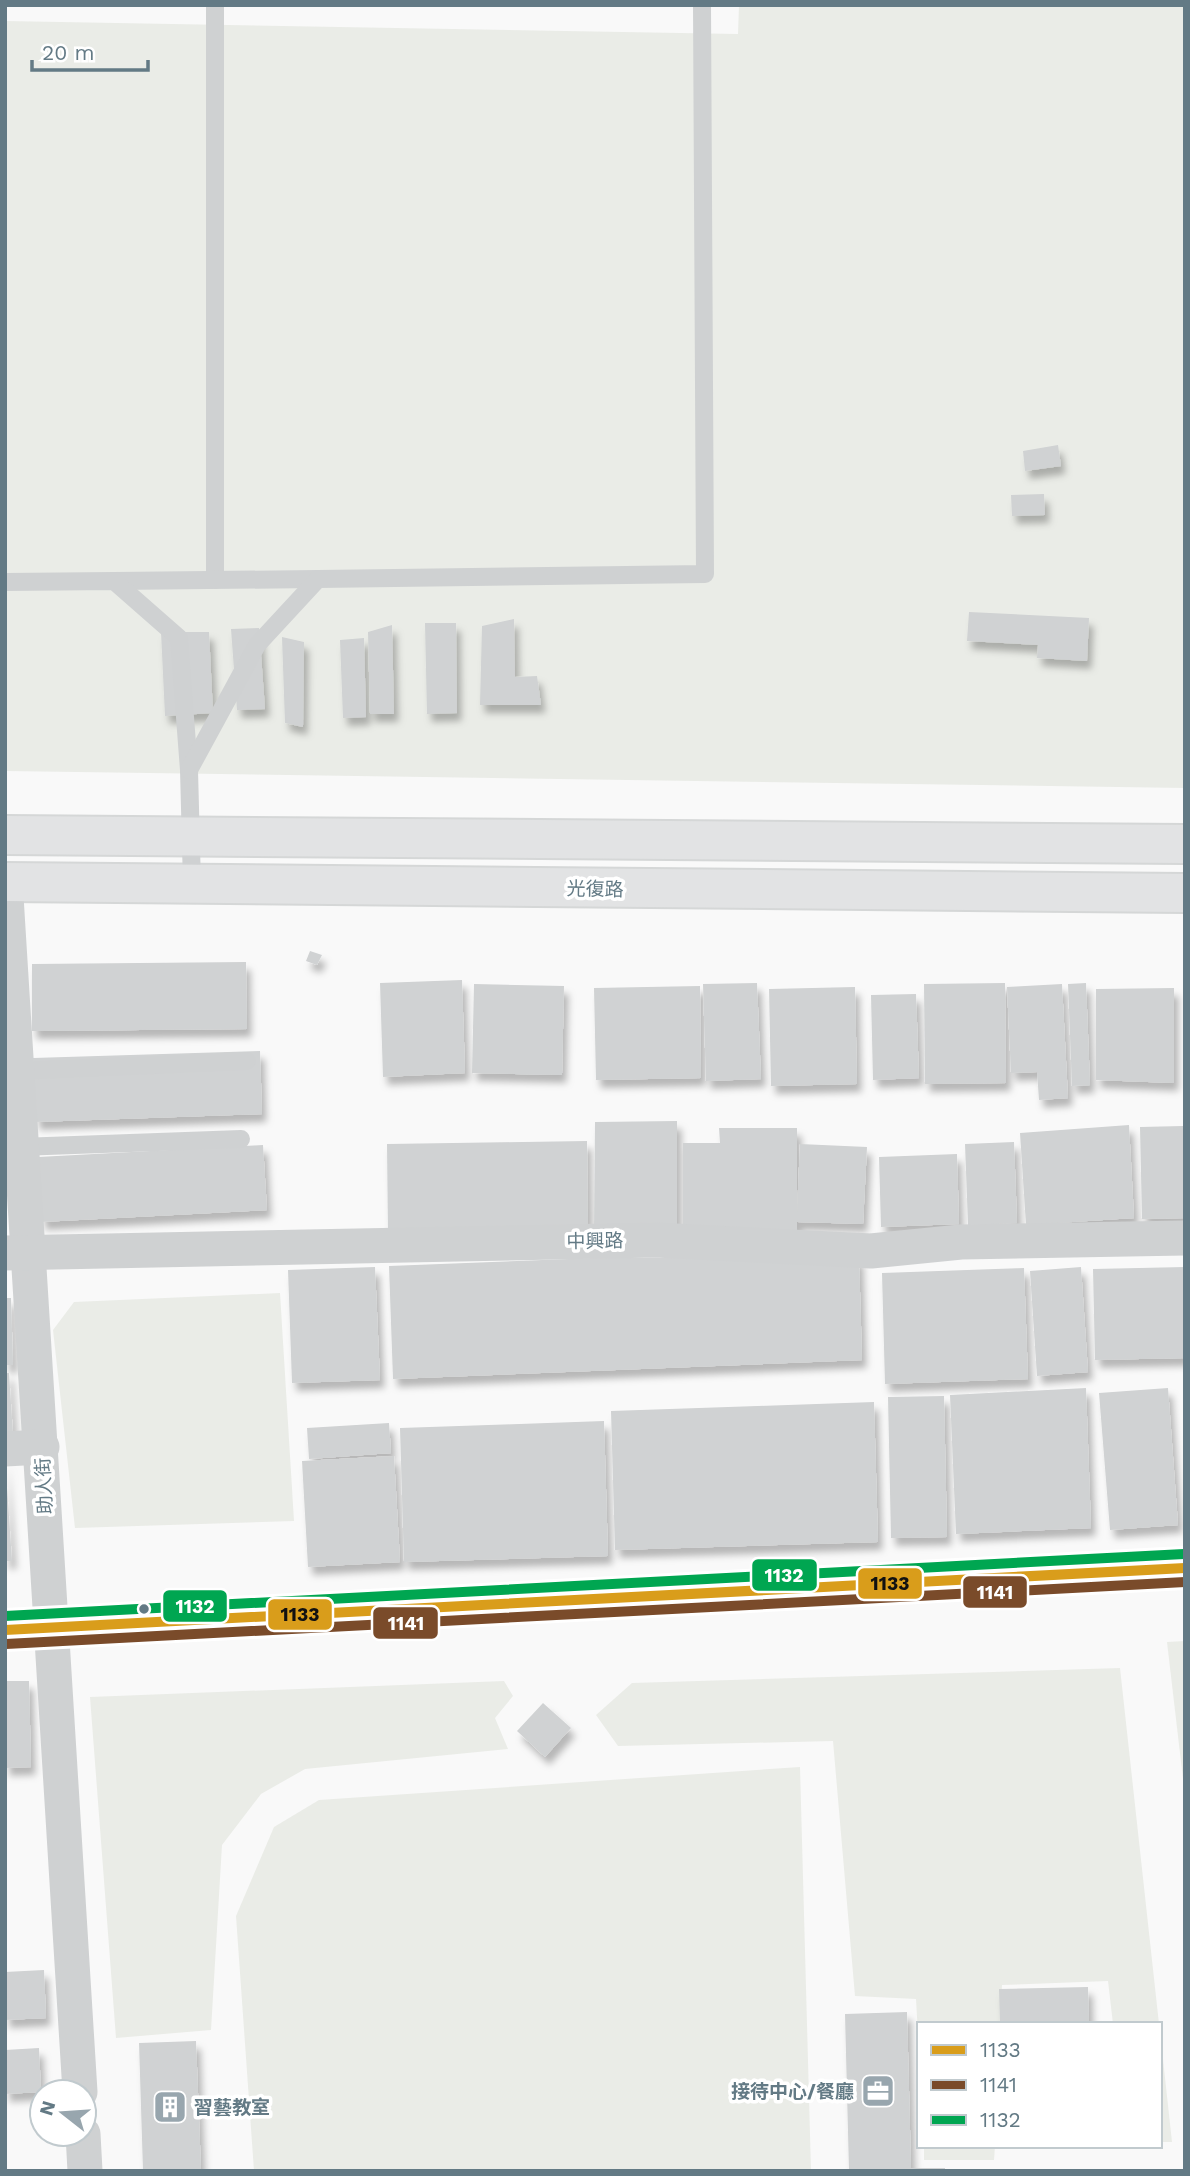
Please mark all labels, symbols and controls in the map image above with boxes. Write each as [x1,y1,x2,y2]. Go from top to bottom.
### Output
scale bar [32,28,147,72]
text: 20 m [42,40,94,65]
street label: 光復路 [566,877,624,901]
street label: 中興路 [566,1229,624,1253]
street label: 助人街 [31,1457,57,1515]
line badge: 1132 [751,1558,818,1592]
text: 1132 [765,1564,803,1587]
line badge: 1133 [857,1567,923,1600]
text: 1133 [871,1572,909,1595]
line badge: 1141 [962,1575,1028,1609]
text: 1141 [977,1581,1013,1604]
line badge: 1132 [162,1589,228,1623]
text: 1132 [176,1595,214,1618]
line badge: 1133 [267,1598,333,1631]
unlabelled marker [137,1602,151,1616]
text: 1133 [281,1603,319,1626]
line badge: 1141 [372,1606,439,1640]
text: 1141 [388,1612,424,1635]
legend [917,2022,1162,2148]
text: 1133 [980,2037,1021,2062]
office icon: 接待中心/餐廳 [859,2072,897,2110]
text: 1141 [980,2072,1017,2097]
north arrow [28,2078,98,2148]
place label: 接待中心/餐廳 [731,2080,854,2103]
building icon: 習藝教室 [151,2088,189,2126]
place label: 習藝教室 [194,2096,270,2119]
text: N [34,2098,60,2118]
text: 1132 [980,2107,1021,2132]

